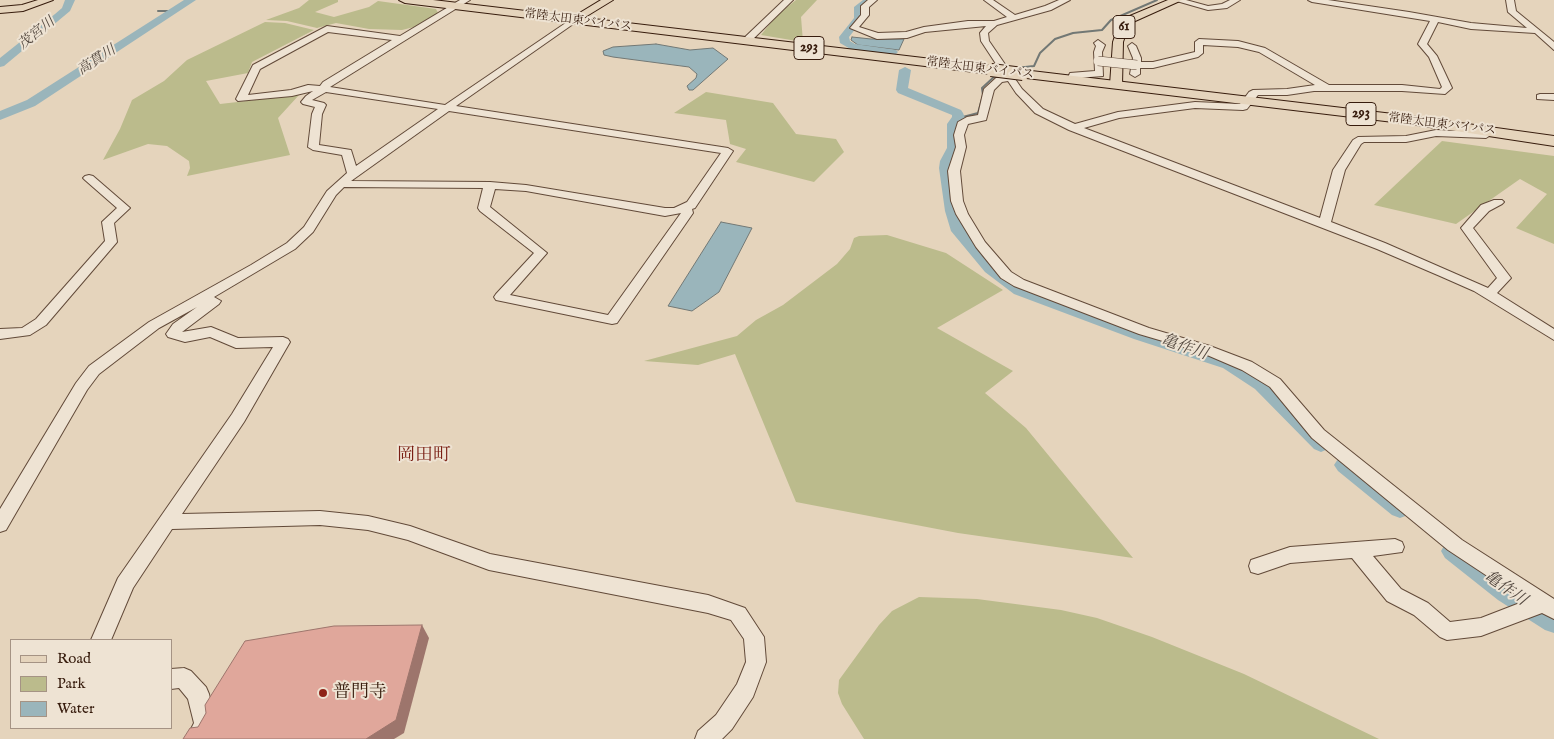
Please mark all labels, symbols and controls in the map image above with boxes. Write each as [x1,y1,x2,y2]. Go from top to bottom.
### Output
street label: 常陸太田東バイパス [524,7,632,35]
water label: 茂宮川 [15,14,59,54]
road number: 61 [1113,16,1135,38]
road number: 293 [794,36,824,59]
water label: 高貫川 [75,43,119,79]
street label: 常陸太田東バイパス [926,55,1034,83]
road number: 293 [1346,102,1376,126]
street label: 常陸太田東バイパス [1388,111,1496,139]
water label: 亀作川 [1158,331,1210,365]
district label: 岡田町 [397,445,451,467]
water label: 亀作川 [1480,567,1530,611]
legend [10,639,172,729]
text: Road [57,649,91,668]
text: Park [57,674,86,693]
place label: 普門寺 [333,682,387,704]
marker: 普門寺 [317,687,329,699]
text: Water [57,699,94,718]

